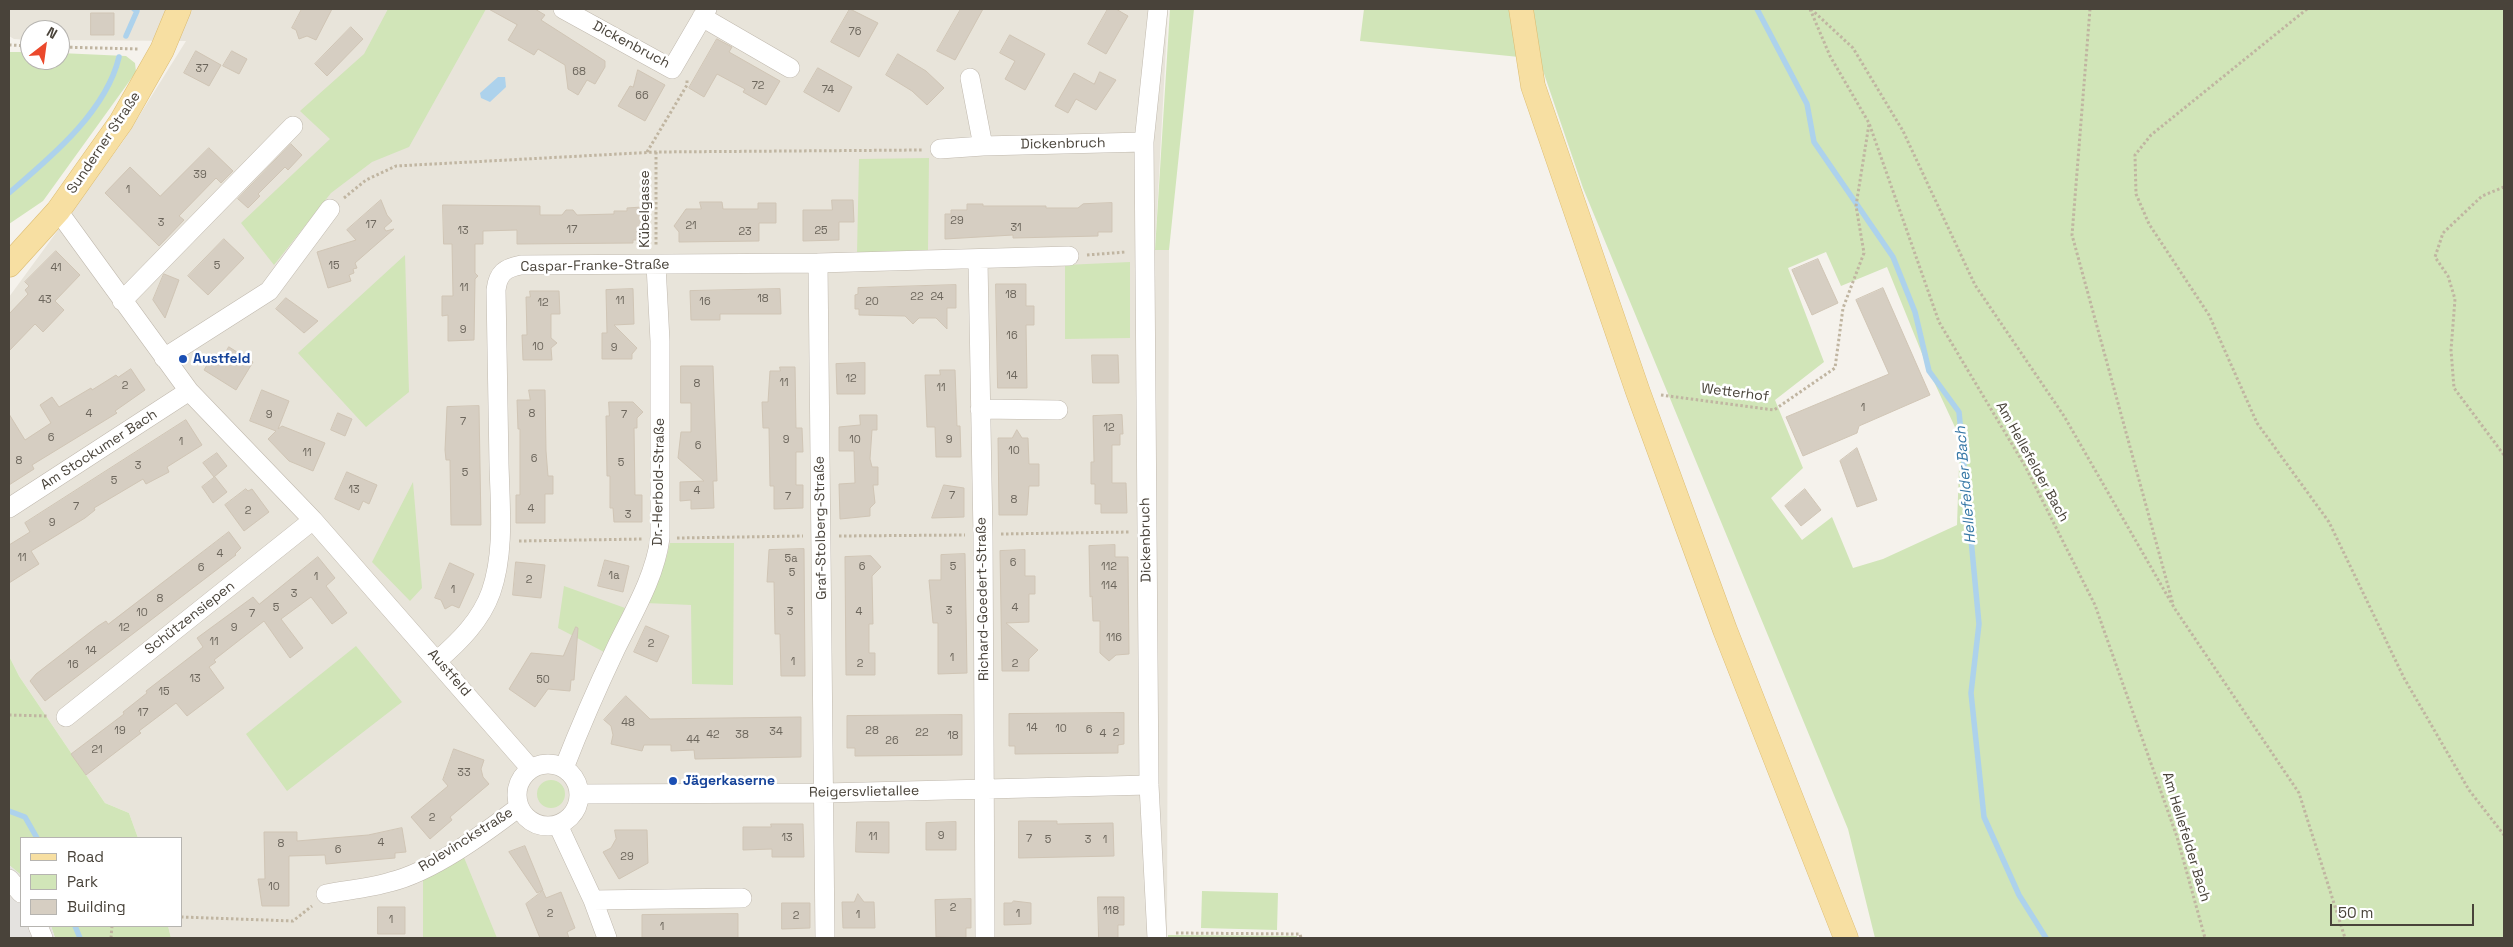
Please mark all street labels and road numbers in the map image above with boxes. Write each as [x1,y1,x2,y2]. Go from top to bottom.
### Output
street label: Dickenbruch [590,18,672,72]
street label: Sunderner Straße [64,89,144,197]
street label: Dickenbruch [1020,135,1106,153]
street label: Kübelgasse [637,170,653,248]
street label: Caspar-Franke-Straße [520,256,670,276]
street label: Wetterhof [1700,381,1770,405]
street label: Am Hellefelder Bach [1992,399,2072,525]
street label: Am Stockumer Bach [38,406,160,494]
street label: Dr.-Herbold-Straße [649,418,669,546]
street label: Graf-Stolberg-Straße [811,456,831,600]
street label: Dickenbruch [1137,497,1155,583]
street label: Richard-Goedert-Straße [973,517,993,681]
street label: Schützensiepen [142,578,238,658]
street label: Austfeld [424,646,474,700]
street label: Am Hellefelder Bach [2158,770,2214,904]
street label: Reigersvlietallee [809,783,919,801]
street label: Rolevinckstraße [416,804,516,876]

